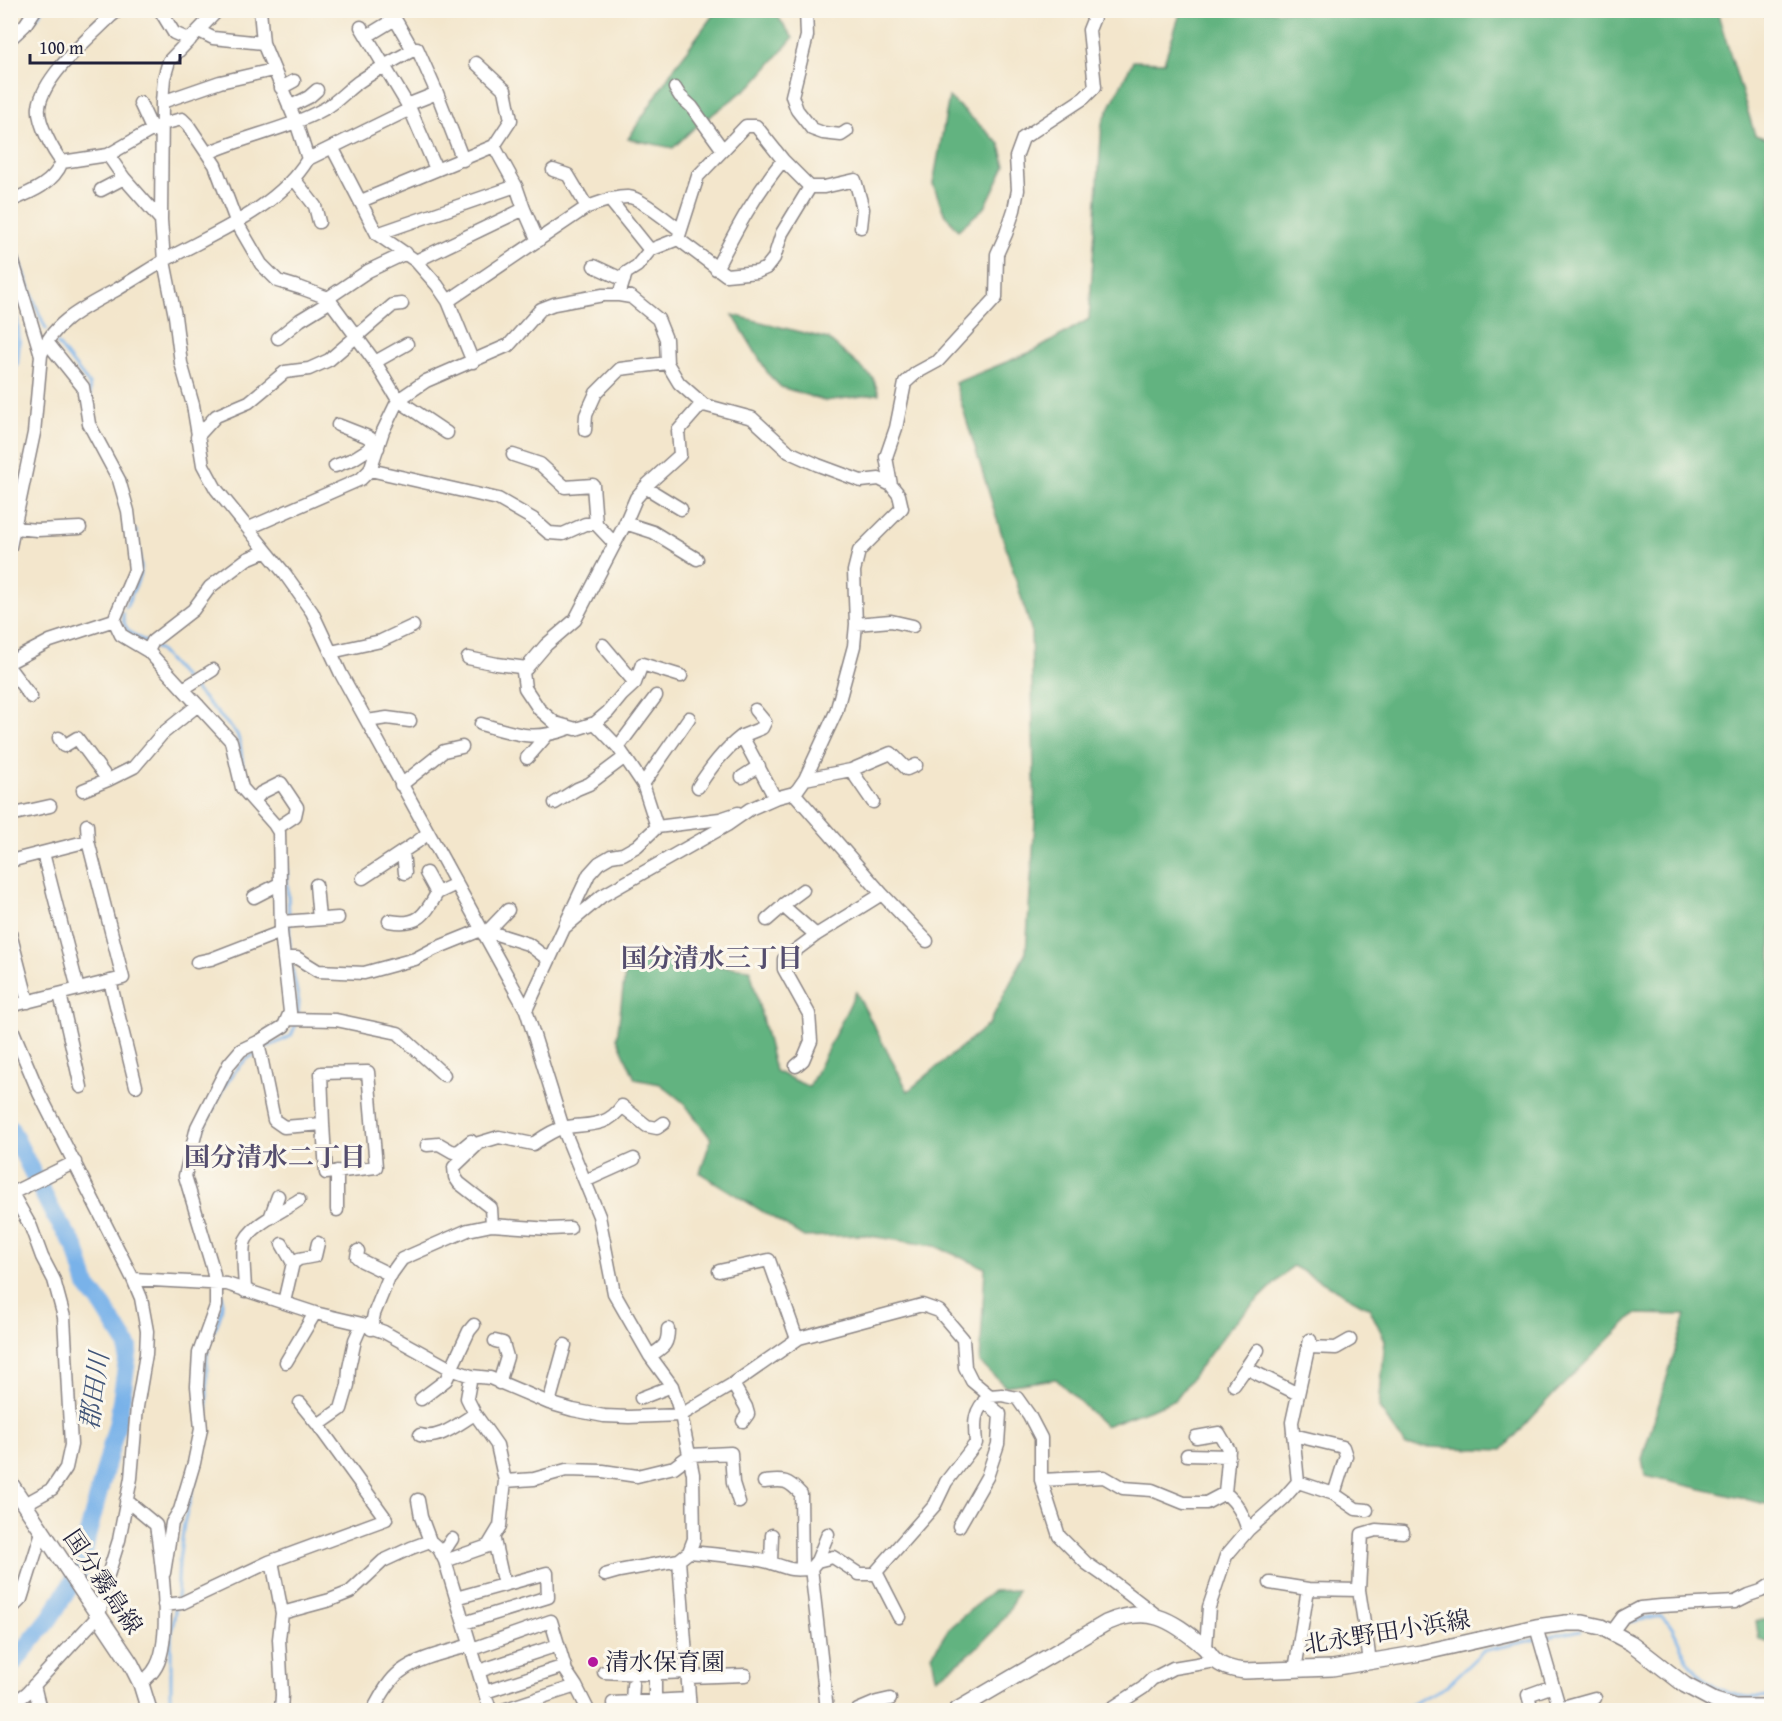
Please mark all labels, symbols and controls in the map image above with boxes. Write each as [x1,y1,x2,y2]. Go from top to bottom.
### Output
scale bar [30,27,180,65]
text: 100 m [39,34,84,61]
district label: 国分清水三丁目 [621,938,803,977]
district label: 国分清水二丁目 [184,1137,366,1176]
water label: 郡田川 [69,1347,119,1432]
street label: 国分霧島線 [55,1522,151,1641]
street label: 北永野田小浜線 [1301,1601,1473,1662]
place label: 清水保育園 [605,1644,725,1679]
marker: 清水保育園 [586,1655,600,1669]

